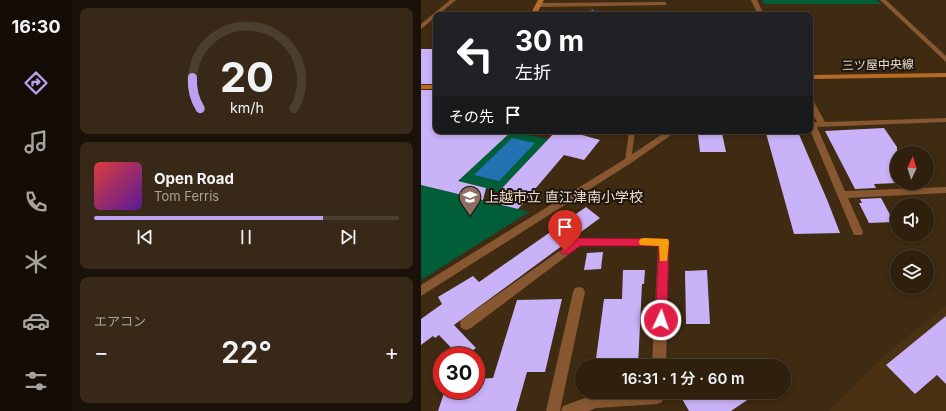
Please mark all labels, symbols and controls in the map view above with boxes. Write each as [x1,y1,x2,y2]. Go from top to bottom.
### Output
text: 16:30 [11,16,61,37]
text: 30 m [515,24,584,58]
icon: left [449,28,501,80]
text: 20 [219,52,274,102]
street label: 三ツ屋中央線 [842,56,914,73]
text: 左折 [515,62,551,83]
icon: directions [22,69,50,97]
text: km/h [230,99,263,116]
icon: arrive [502,104,524,126]
text: その先 [449,107,494,126]
icon: music [22,128,50,156]
north arrow [890,146,934,190]
map controls [890,146,934,294]
text: Open Road [154,169,234,188]
school or university icon: 上越市立 直江津南小学校 [457,184,483,217]
icon: phone [22,188,50,216]
text: Tom Ferris [154,188,219,204]
place label: 上越市立 直江津南小学校 [485,188,643,205]
button: sound [890,198,934,242]
pin [548,210,582,251]
icon: arrive [554,216,576,238]
icon: previous [134,226,156,248]
icon: pause [235,226,257,248]
icon: next [337,226,359,248]
icon: climate [22,248,50,276]
button: layers [890,250,934,294]
position arrow [640,299,682,341]
icon: car [22,307,50,335]
text: エアコン [94,313,146,329]
text: 22° [221,334,272,370]
text: − [94,339,109,365]
text: + [384,339,399,365]
speed limit sign: 30 [433,347,485,399]
icon: filters [22,367,50,395]
text: 16:31 · 1 分 · 60 m [621,369,745,388]

